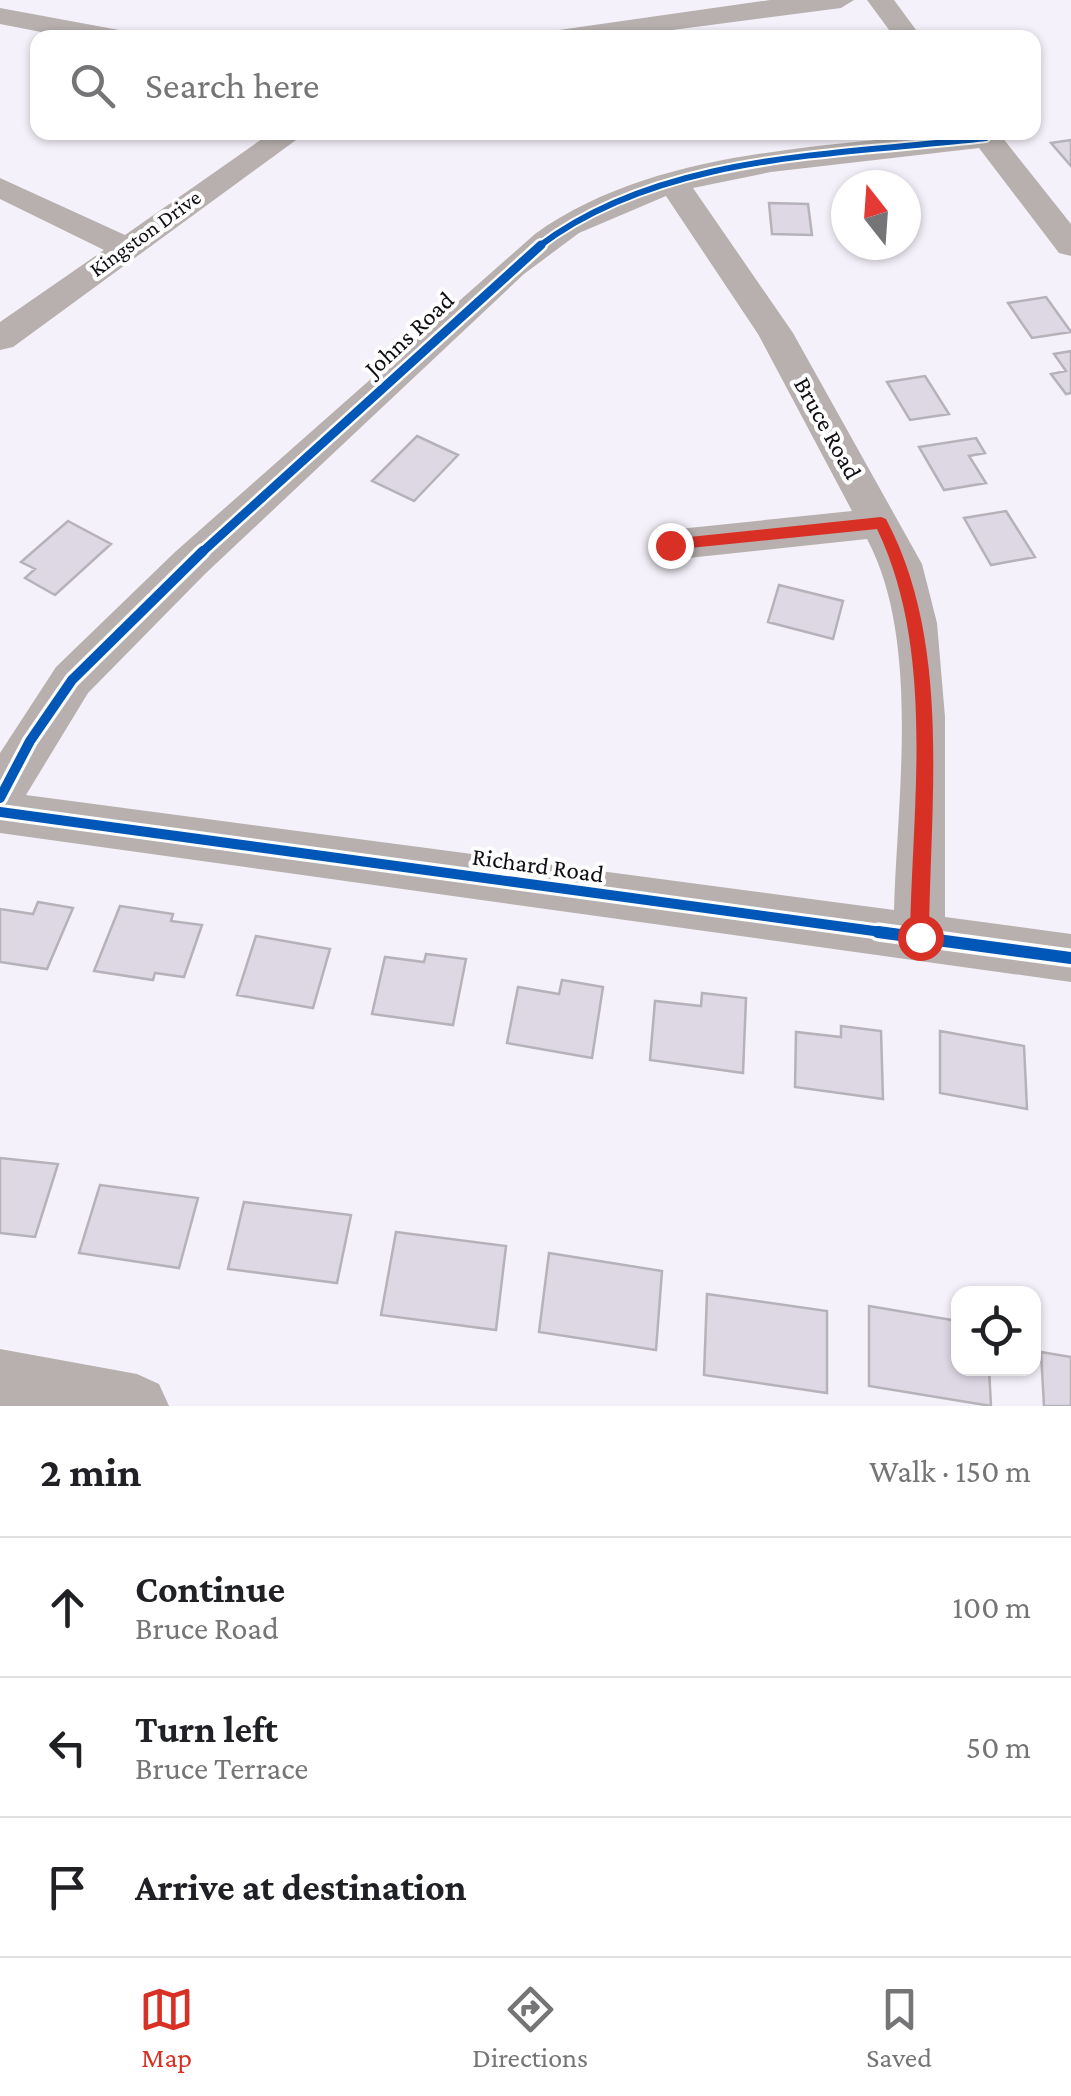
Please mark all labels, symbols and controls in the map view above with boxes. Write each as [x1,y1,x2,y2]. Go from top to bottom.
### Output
search box [30,30,1041,140]
icon: search [65,58,120,113]
text: Search here [145,64,319,106]
north arrow [831,170,921,260]
street label: Kingston Drive [85,184,205,282]
street label: Johns Road [357,286,460,384]
street label: Bruce Road [789,372,867,484]
route end [648,523,694,569]
street label: Richard Road [471,842,605,888]
route start [898,915,944,961]
map controls [951,1286,1041,1376]
button: locate [951,1286,1041,1376]
text: 2 min [40,1448,141,1495]
text: Walk · 150 m [869,1453,1031,1489]
text: Continue [135,1568,285,1610]
icon: ahead [40,1580,95,1635]
text: 100 m [952,1589,1031,1625]
text: Bruce Road [135,1610,279,1646]
text: Turn left [135,1708,278,1750]
icon: left [40,1720,95,1775]
text: 50 m [966,1729,1031,1765]
text: Bruce Terrace [135,1750,308,1786]
icon: arrive [40,1860,95,1915]
text: Arrive at destination [135,1866,467,1908]
tab: Map [139,1982,194,2073]
tab: Directions [472,1982,588,2073]
tab: Saved [866,1982,932,2073]

